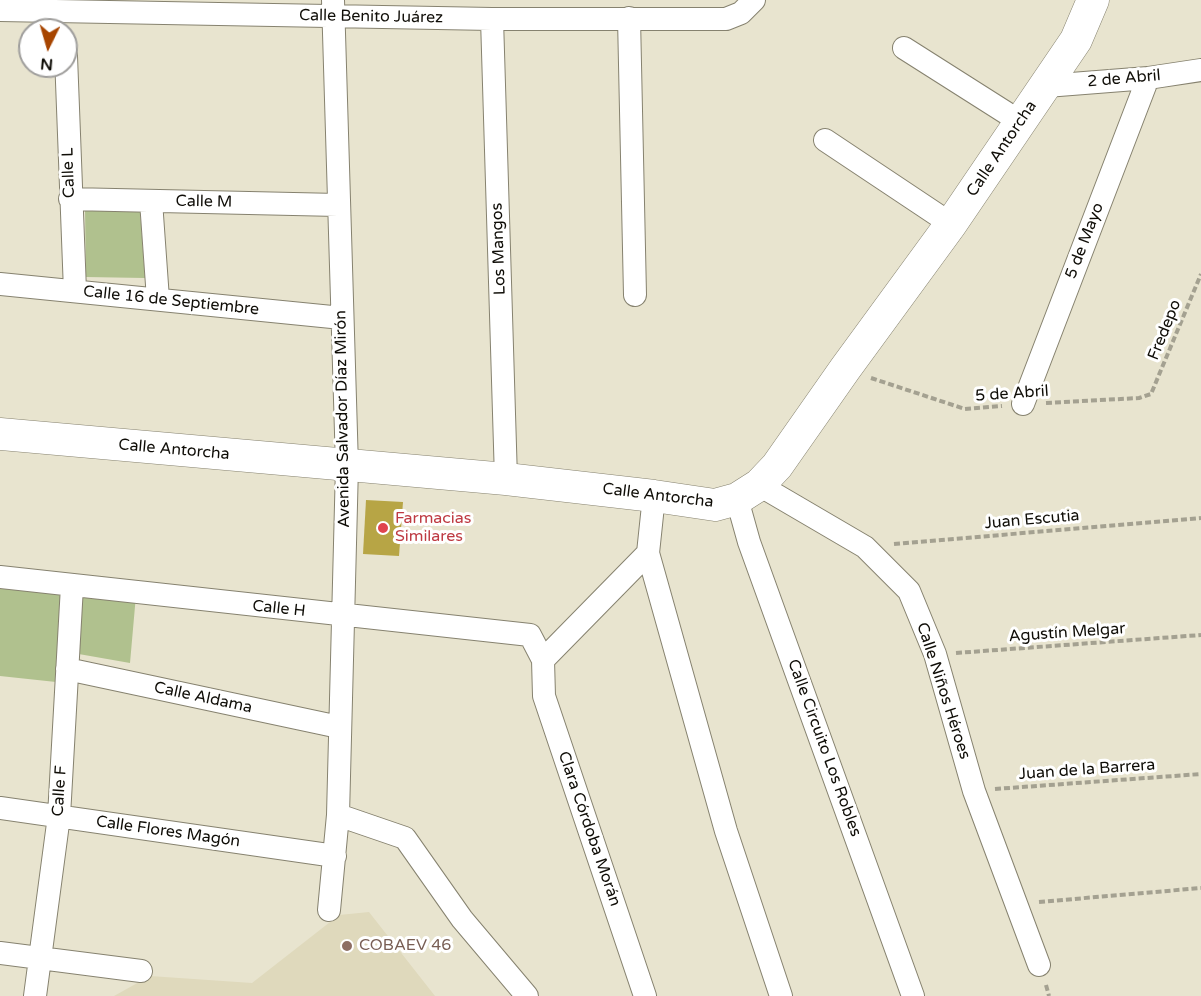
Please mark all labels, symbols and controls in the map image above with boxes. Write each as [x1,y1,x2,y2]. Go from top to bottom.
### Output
street label: Calle Benito Juárez [299,6,443,28]
north arrow [18,18,78,78]
text: N [39,53,54,74]
street label: 2 de Abril [1087,66,1161,92]
street label: Calle Antorcha [963,97,1041,201]
street label: Calle L [59,147,79,199]
street label: Calle M [175,192,233,212]
street label: 5 de Mayo [1062,200,1108,282]
street label: Los Mangos [488,202,510,296]
street label: Calle 16 de Septiembre [82,282,260,320]
street label: Fredepo [1144,297,1186,363]
street label: Avenida Salvador Díaz Mirón [332,310,354,528]
street label: 5 de Abril [975,382,1049,406]
street label: Calle Antorcha [118,436,230,464]
street label: Calle Antorcha [601,480,715,512]
street label: Juan Escutia [984,506,1080,534]
place label: Farmacias Similares [395,509,471,547]
marker: Farmacias Similares [376,521,390,535]
street label: Calle H [251,597,307,621]
street label: Agustín Melgar [1008,619,1126,647]
street label: Calle Niños Héroes [912,620,974,762]
street label: Calle Circuito Los Robles [783,657,865,839]
street label: Calle Aldama [152,678,254,718]
street label: Clara Córdoba Morán [553,749,625,909]
street label: Juan de la Barrera [1018,756,1156,784]
street label: Calle F [49,765,71,817]
street label: Calle Flores Magón [95,812,241,852]
place label: COBAEV 46 [359,936,451,956]
marker: COBAEV 46 [340,939,354,953]

